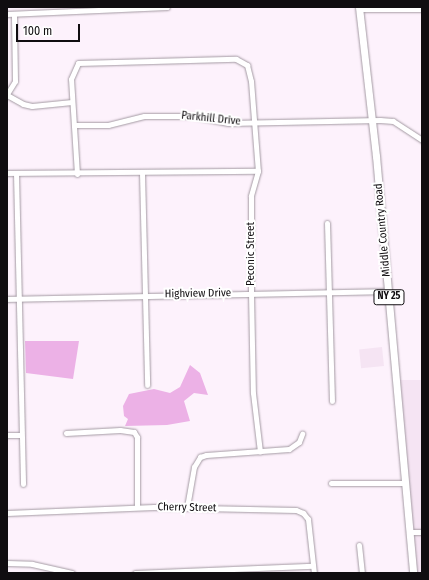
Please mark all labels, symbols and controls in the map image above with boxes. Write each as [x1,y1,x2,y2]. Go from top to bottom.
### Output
scale bar [18,16,82,42]
text: 100 m [23,24,52,38]
street label: Parkhill Drive [181,109,241,129]
street label: Middle Country Road [372,183,394,277]
street label: Peconic Street [244,222,258,286]
street label: Highview Drive [165,287,231,301]
road number: NY 25 [373,289,405,305]
street label: Cherry Street [157,501,217,515]

